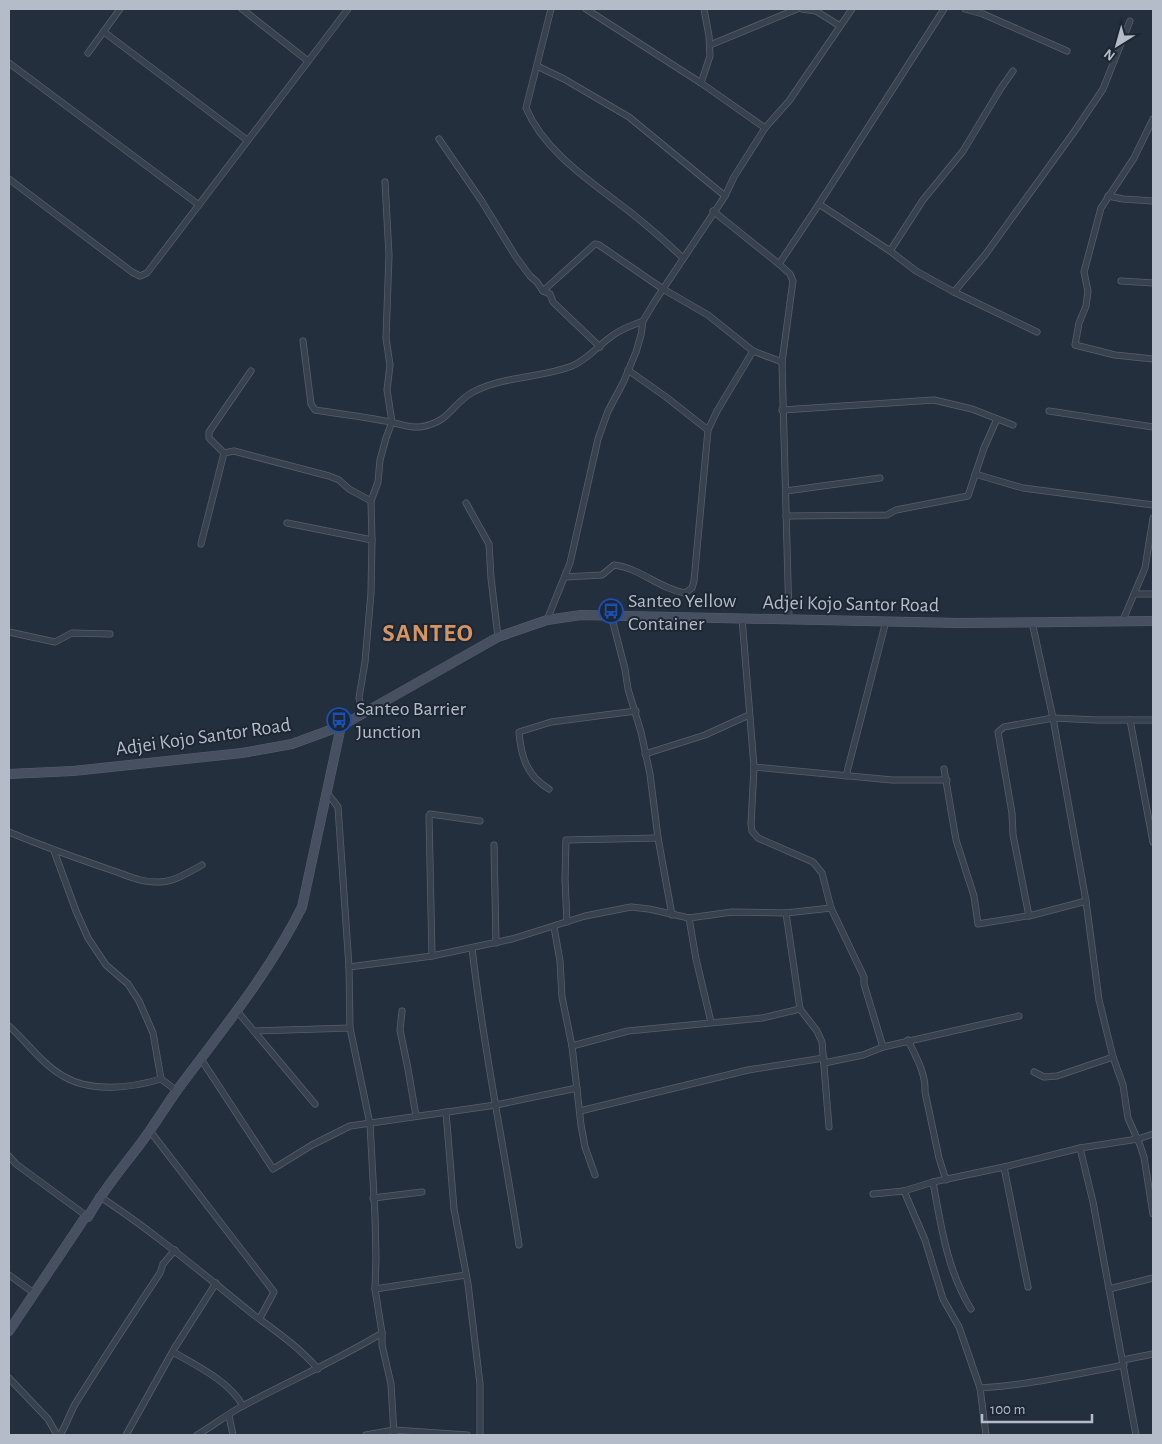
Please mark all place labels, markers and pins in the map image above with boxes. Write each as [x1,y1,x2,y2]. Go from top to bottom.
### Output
place label: Santeo Yellow Container [628,591,737,634]
bus stop icon: Santeo Yellow Container [598,598,624,624]
place label: Santeo Barrier Junction [356,699,467,742]
bus stop icon: Santeo Barrier Junction [326,707,352,733]

